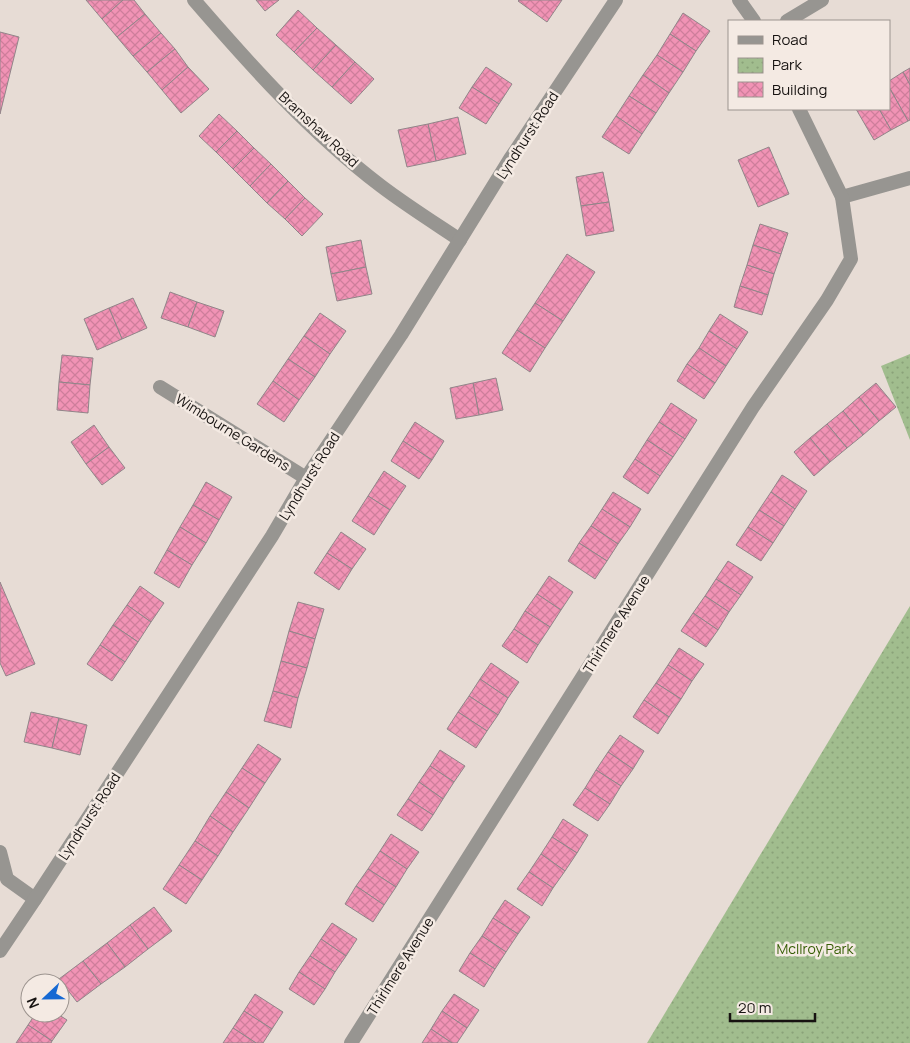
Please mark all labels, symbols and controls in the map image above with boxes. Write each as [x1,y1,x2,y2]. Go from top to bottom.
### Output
legend [728,20,890,110]
text: Road [772,29,808,50]
text: Park [772,54,802,75]
text: Building [772,79,827,100]
street label: Bramshaw Road [275,87,363,171]
street label: Lyndhurst Road [492,88,562,182]
street label: Wimbourne Gardens [172,389,294,475]
street label: Lyndhurst Road [274,428,344,524]
street label: Thirlmere Avenue [578,571,654,677]
street label: Lyndhurst Road [54,769,124,863]
street label: Thirlmere Avenue [362,913,438,1019]
park label: McIlroy Park [776,939,855,958]
north arrow [20,973,70,1023]
scale bar [730,990,815,1022]
text: N [22,995,43,1011]
text: 20 m [738,997,771,1018]

